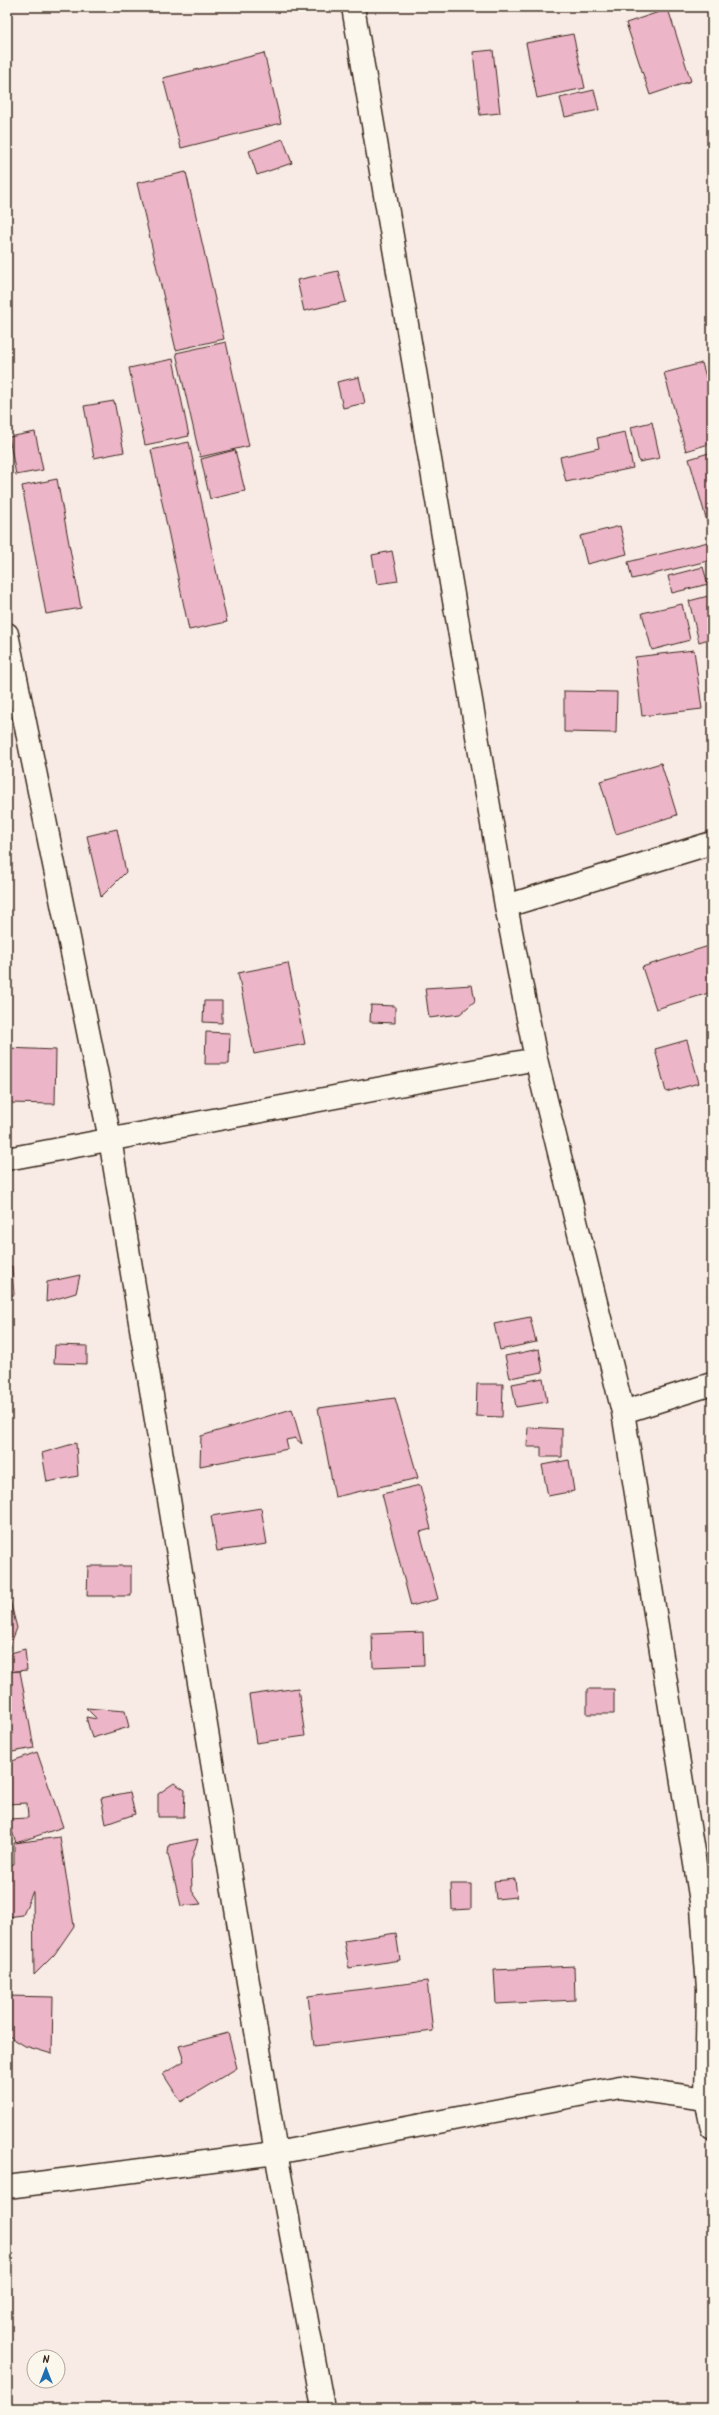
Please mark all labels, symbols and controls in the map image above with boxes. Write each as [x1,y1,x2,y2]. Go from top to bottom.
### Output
north arrow [26,2349,66,2389]
text: N [43,2351,50,2369]

